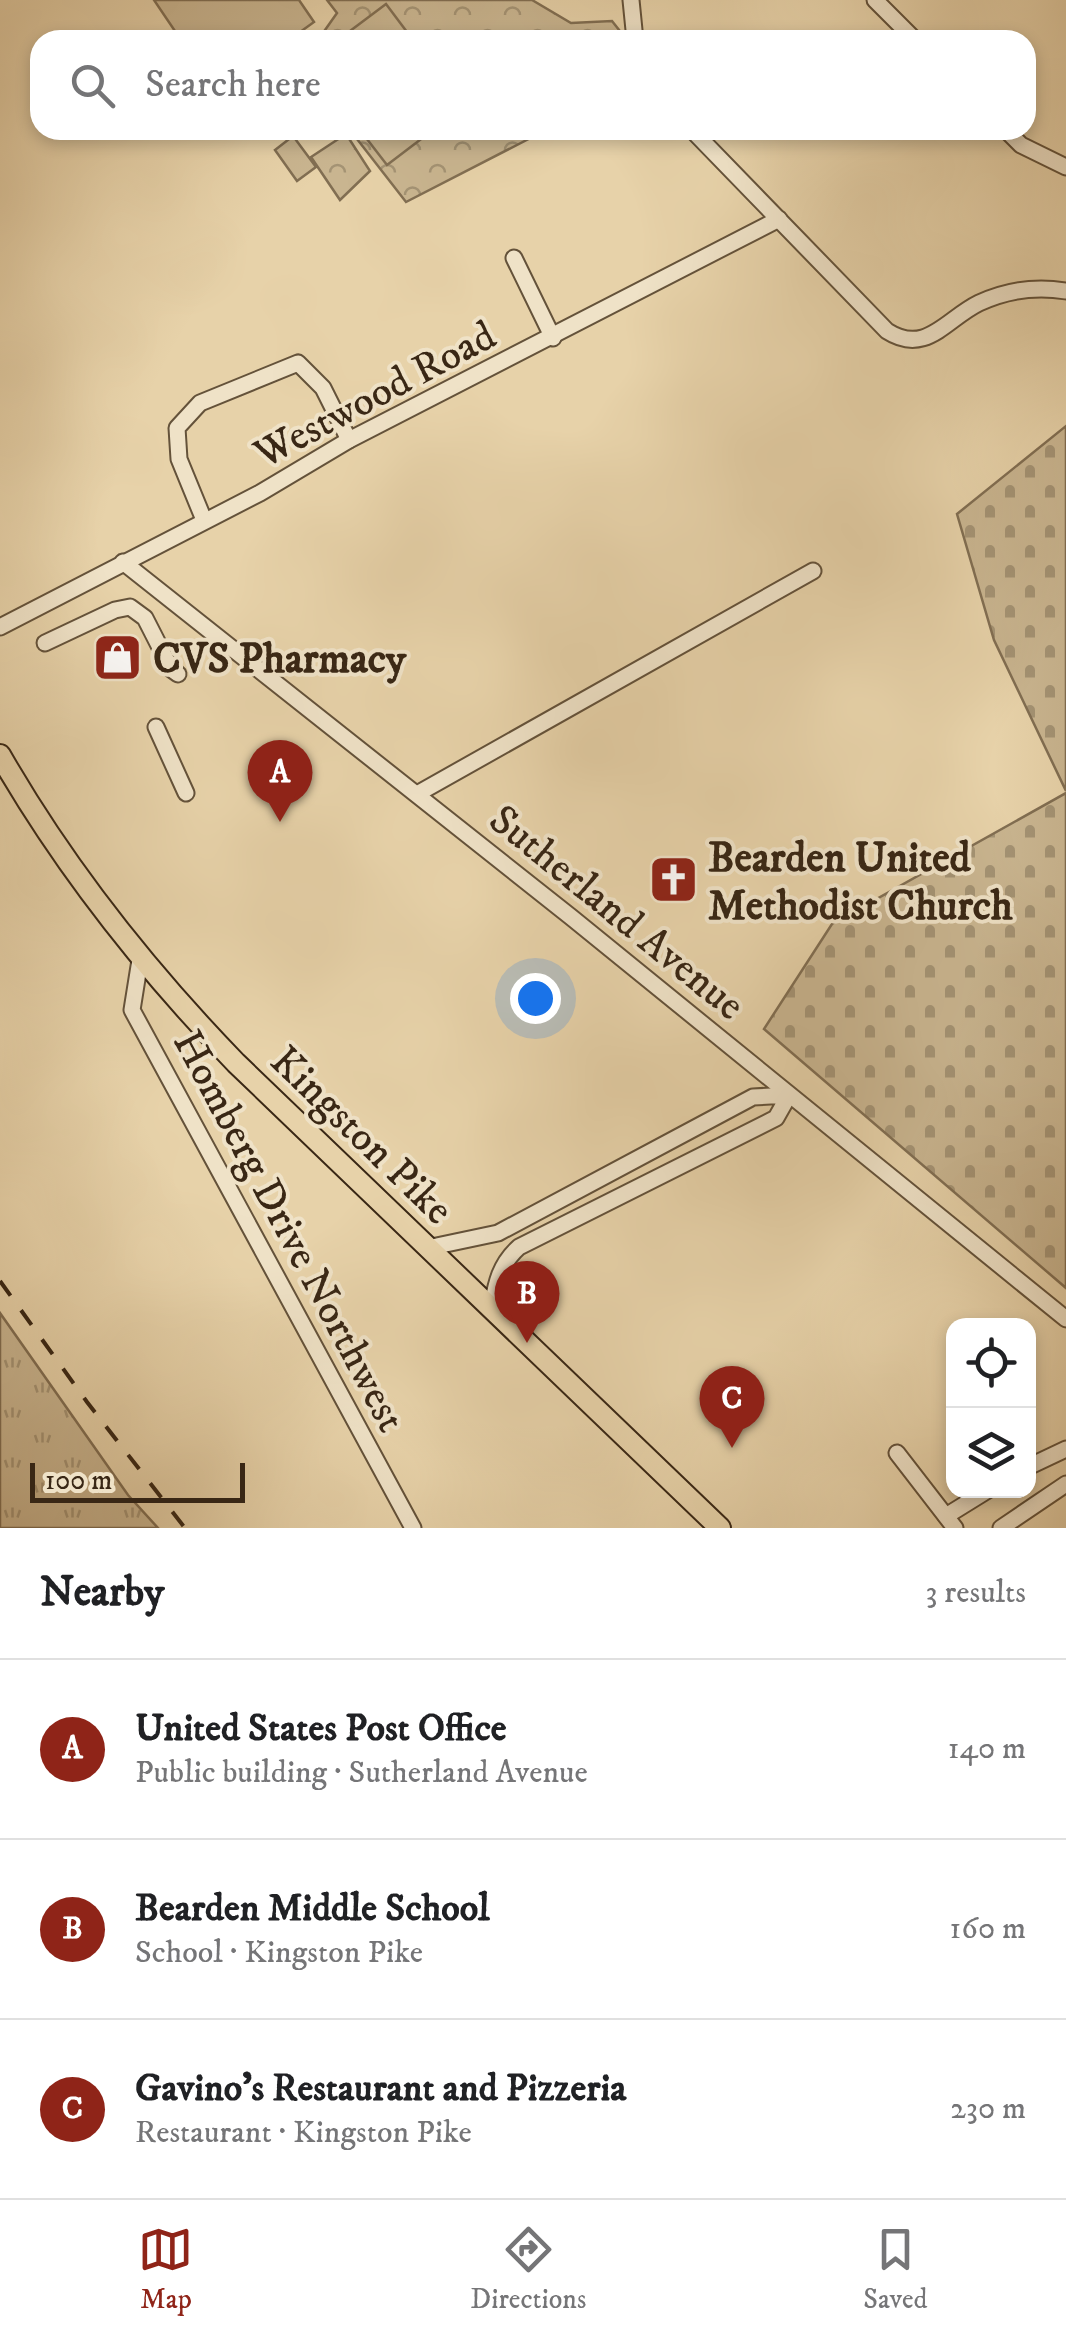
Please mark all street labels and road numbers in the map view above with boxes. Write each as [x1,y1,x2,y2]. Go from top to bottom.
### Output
street label: Westwood Road [245,310,505,481]
street label: Sutherland Avenue [478,794,754,1032]
street label: Homberg Drive Northwest [160,1022,416,1441]
street label: Kingston Pike [258,1036,463,1236]

